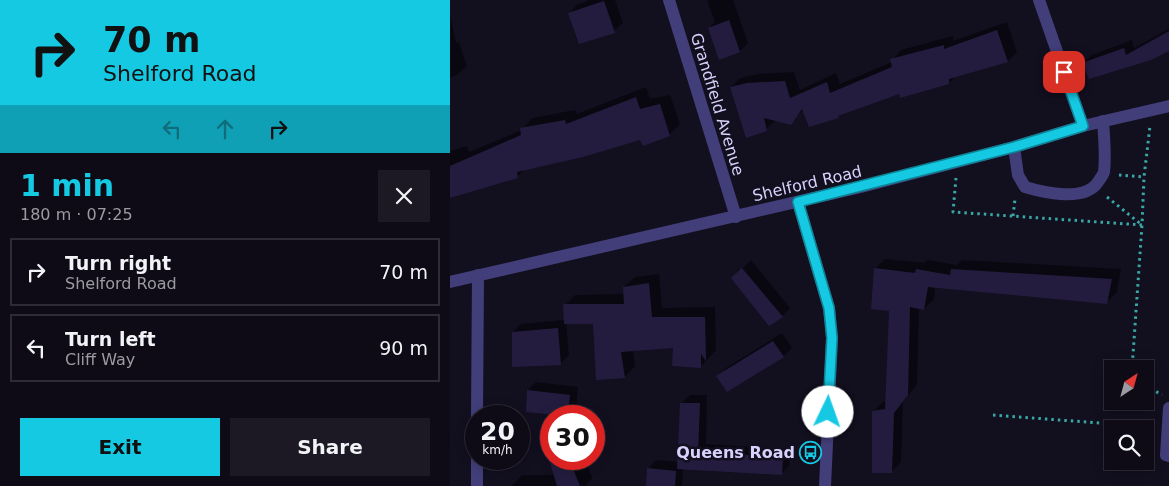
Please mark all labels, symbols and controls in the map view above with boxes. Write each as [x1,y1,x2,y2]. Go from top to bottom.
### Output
icon: right [20,20,85,85]
text: 70 m [103,20,200,60]
street label: Grandfield Avenue [687,31,748,178]
pin [1043,51,1085,93]
icon: arrive [1050,58,1078,86]
text: Shelford Road [103,61,257,86]
icon: left [158,115,186,143]
icon: ahead [211,115,239,143]
icon: right [264,115,292,143]
street label: Shelford Road [751,162,864,205]
text: 1 min [20,168,114,203]
button: close [378,170,430,222]
text: 180 m · 07:25 [20,205,133,224]
text: Turn right [65,252,171,274]
icon: right [22,258,50,286]
text: 70 m [379,261,428,283]
text: Shelford Road [65,274,177,293]
text: Turn left [65,328,156,350]
icon: left [22,334,50,362]
text: 90 m [379,337,428,359]
text: Cliff Way [65,350,135,369]
north arrow [1104,360,1154,410]
map controls [1104,360,1154,470]
position arrow [801,385,853,437]
speed limit sign: 30 [540,405,605,470]
text: 20 [480,417,515,446]
button: Exit [20,418,220,476]
button: Share [230,418,430,476]
button: search [1104,420,1154,470]
bus stop icon: Queens Road [799,440,823,464]
text: km/h [482,443,513,457]
place label: Queens Road [676,443,795,462]

